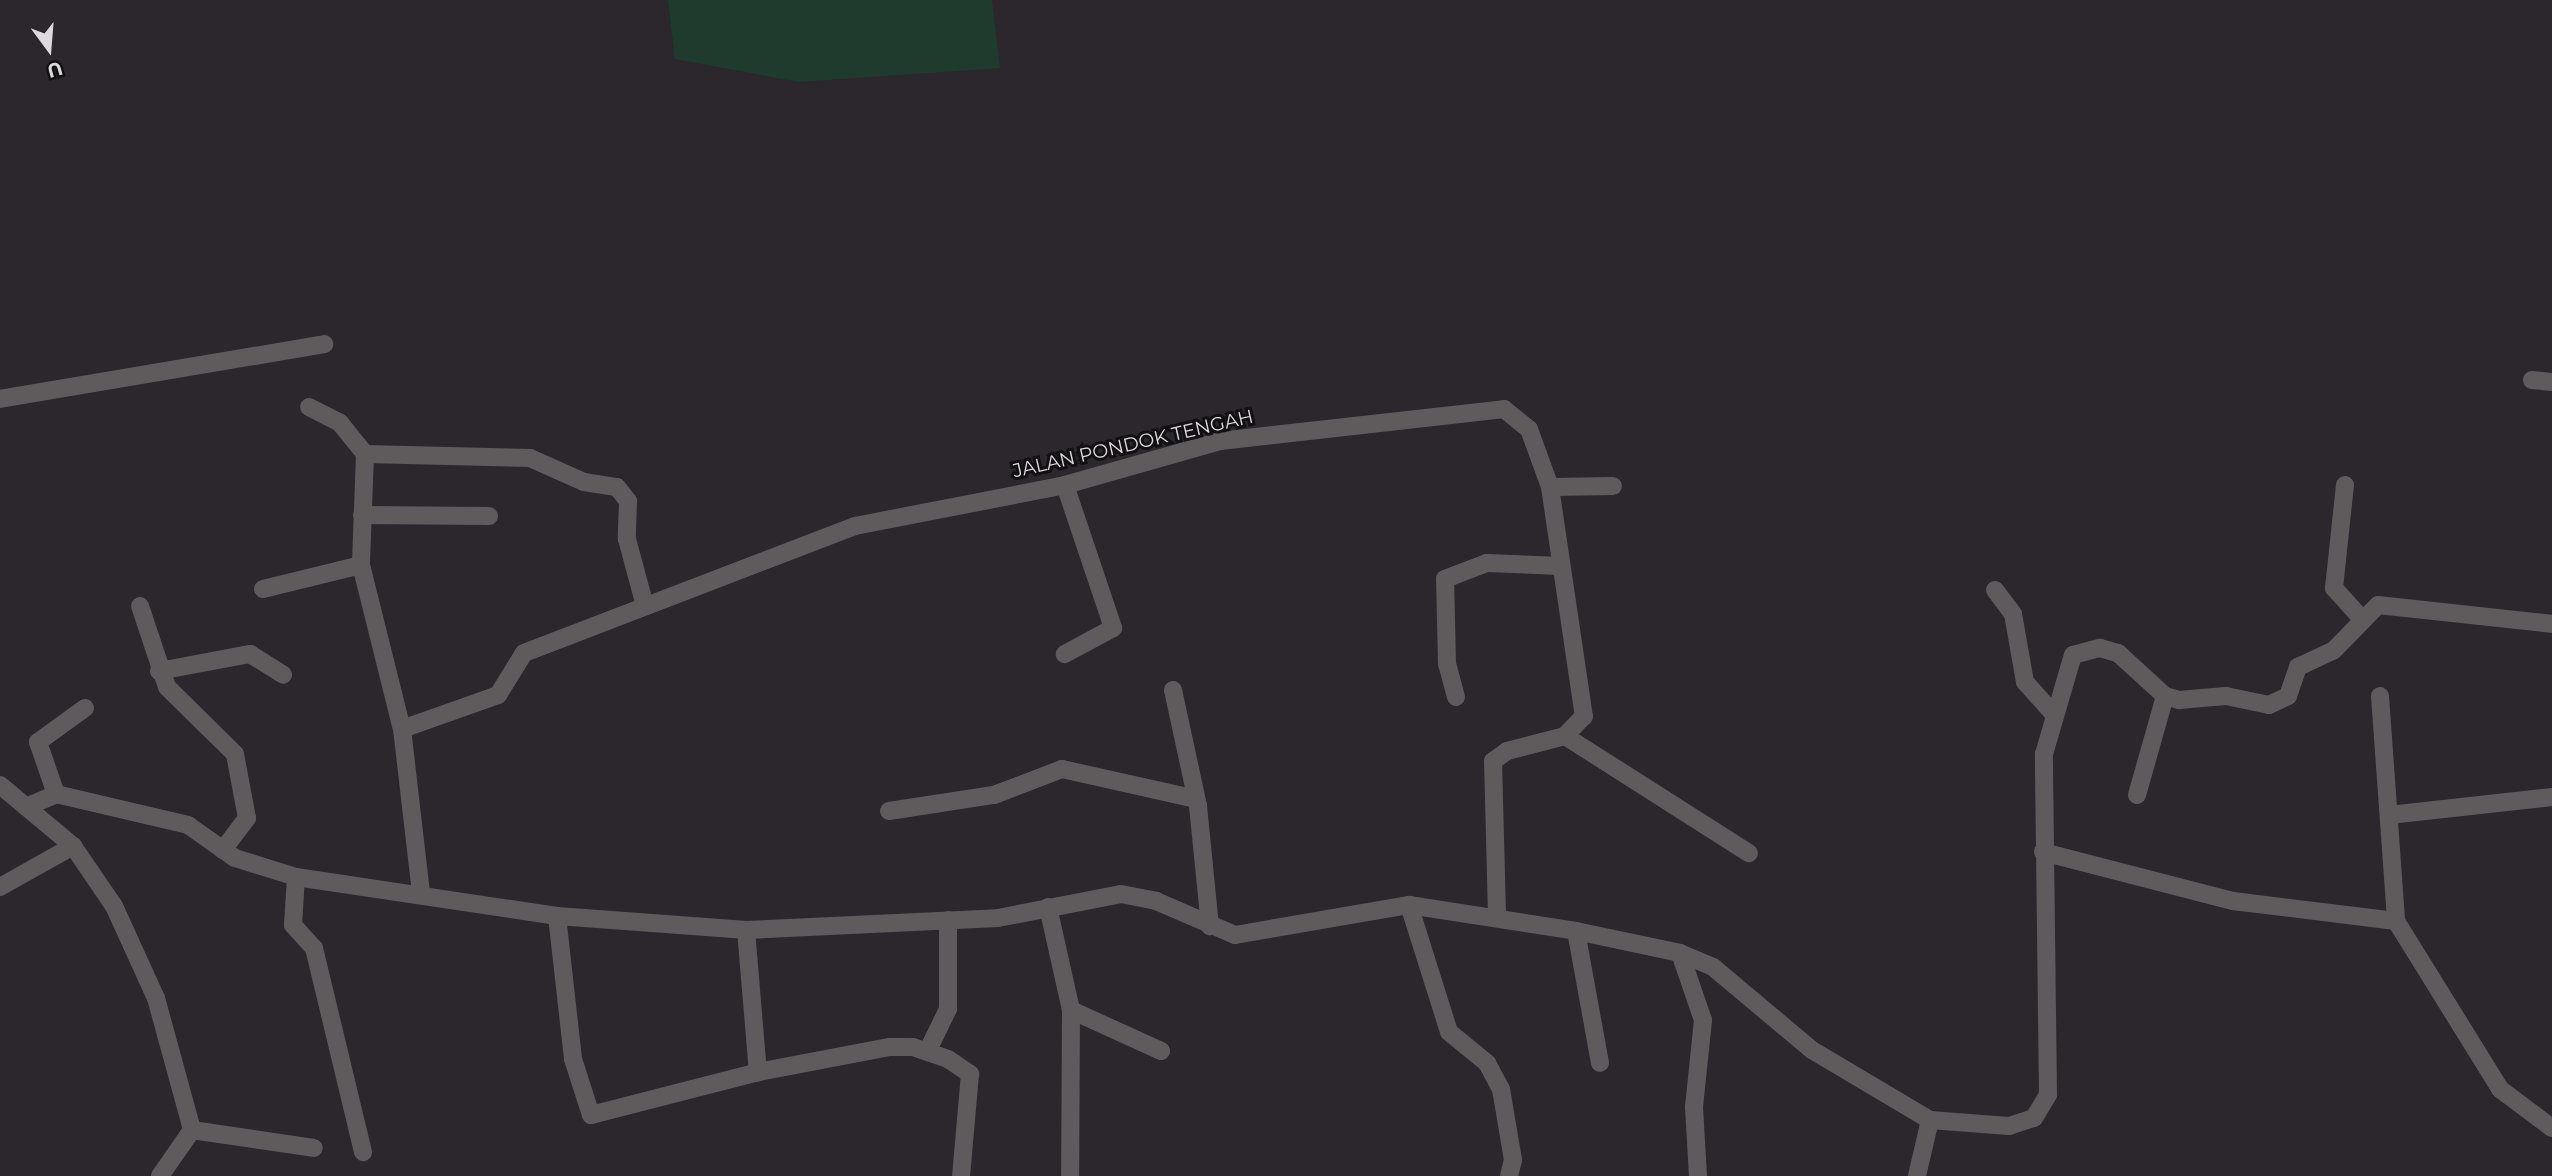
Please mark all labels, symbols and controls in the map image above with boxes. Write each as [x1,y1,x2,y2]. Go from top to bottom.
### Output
north arrow [14,14,84,84]
text: U [45,57,65,83]
street label: JALAN PONDOK TENGAH [1011,405,1255,483]

